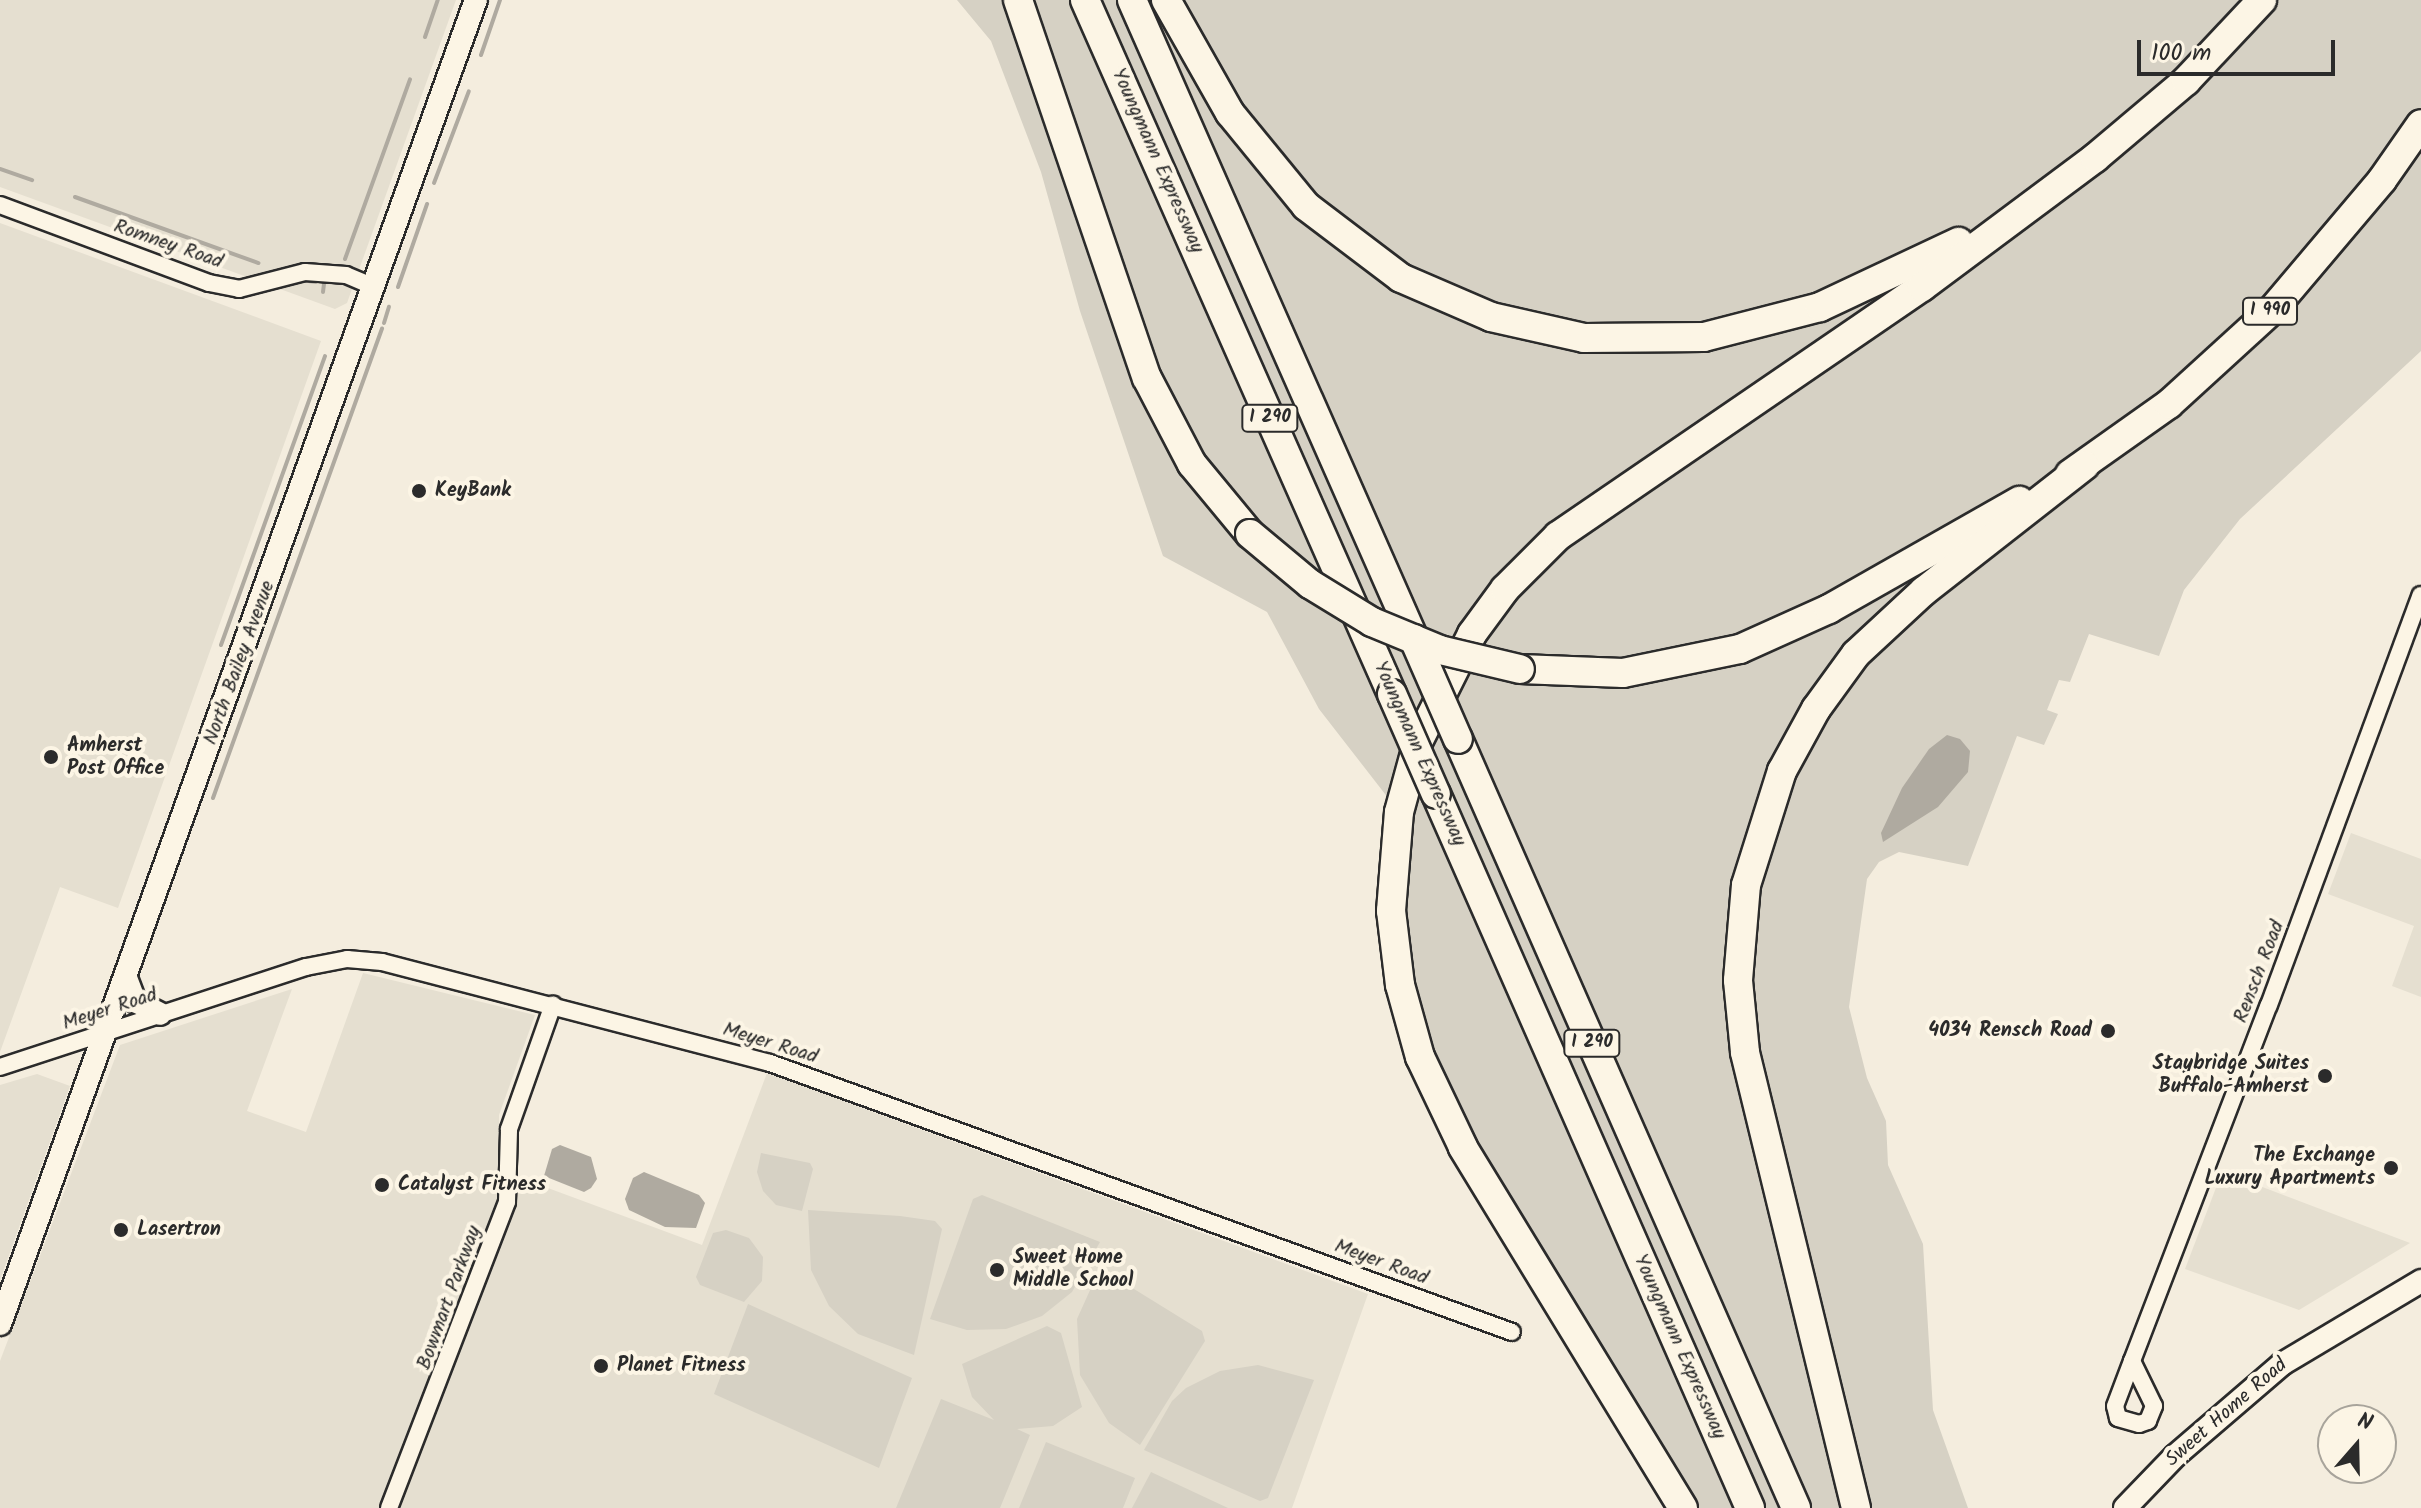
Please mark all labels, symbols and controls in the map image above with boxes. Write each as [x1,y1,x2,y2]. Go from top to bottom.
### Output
scale bar [2141,24,2339,74]
text: 100 m [2151,34,2211,73]
street label: Youngmann Expressway [1105,65,1209,257]
street label: Romney Road [110,215,226,275]
road number: I 990 [2242,297,2298,325]
road number: I 290 [1240,404,1300,432]
place label: KeyBank [435,479,511,503]
marker: KeyBank [410,482,428,500]
street label: North Bailey Avenue [199,578,281,748]
street label: Youngmann Expressway [1367,658,1471,850]
place label: Amherst Post Office [67,734,164,781]
marker: Amherst Post Office [42,748,60,766]
street label: Rensch Road [2230,917,2290,1027]
street label: Meyer Road [60,983,160,1037]
street label: Meyer Road [720,1018,820,1070]
place label: 4034 Rensch Road [1928,1019,2092,1043]
marker: 4034 Rensch Road [2099,1022,2117,1040]
road number: I 290 [1562,1029,1622,1057]
place label: Staybridge Suites Buffalo-Amherst [2153,1052,2309,1099]
marker: Staybridge Suites Buffalo-Amherst [2316,1067,2334,1085]
place label: The Exchange Luxury Apartments [2204,1144,2375,1191]
marker: The Exchange Luxury Apartments [2382,1159,2400,1177]
place label: Catalyst Fitness [398,1173,546,1197]
marker: Catalyst Fitness [373,1176,391,1194]
place label: Lasertron [137,1218,221,1242]
marker: Lasertron [112,1221,130,1239]
street label: Bowmart Parkway [413,1223,487,1373]
street label: Meyer Road [1331,1235,1431,1291]
place label: Sweet Home Middle School [1013,1246,1133,1293]
street label: Youngmann Expressway [1627,1251,1731,1443]
marker: Sweet Home Middle School [988,1261,1006,1279]
place label: Planet Fitness [617,1354,746,1378]
street label: Sweet Home Road [2161,1354,2293,1472]
marker: Planet Fitness [592,1357,610,1375]
north arrow [2317,1404,2397,1484]
text: N [2352,1404,2377,1442]

